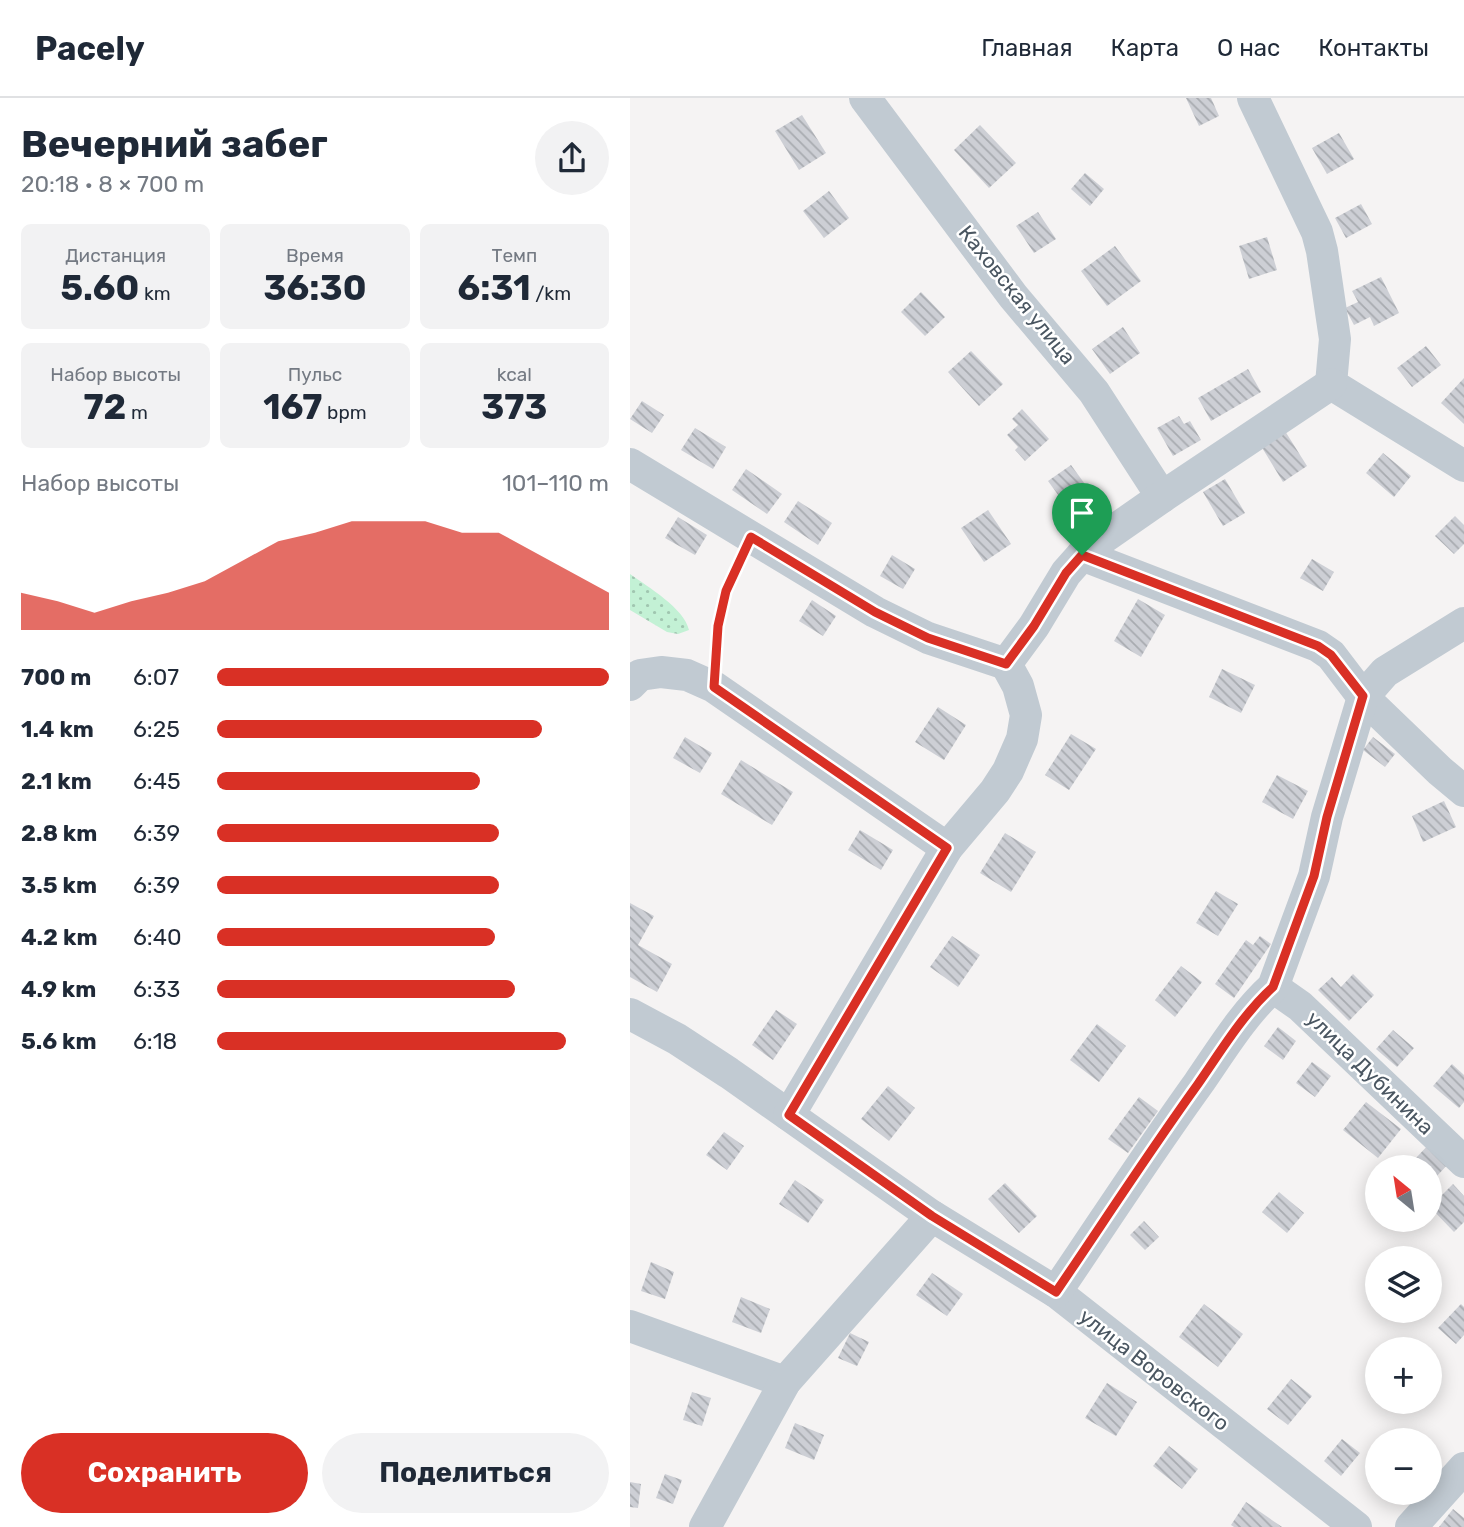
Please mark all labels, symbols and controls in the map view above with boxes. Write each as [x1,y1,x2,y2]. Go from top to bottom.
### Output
text: Pacely [35,29,145,68]
text: Главная [981,34,1073,62]
text: Карта [1111,34,1179,62]
text: О нас [1217,34,1280,62]
text: Контакты [1318,34,1429,62]
text: Вечерний забег [21,121,328,167]
button: share [535,121,609,195]
text: 20:18 · 8 × 700 m [21,170,204,198]
street label: Каховская улица [954,220,1081,369]
text: Дистанция [65,244,166,267]
text: Время [286,244,344,267]
text: Темп [491,244,537,267]
text: 5.60 [61,267,139,309]
text: 36:30 [264,267,366,309]
text: 6:31 [458,267,531,309]
text: km [139,282,171,305]
text: /km [531,282,571,305]
text: Набор высоты [50,363,181,386]
text: Пульс [288,363,342,386]
text: kcal [497,363,532,386]
text: 72 [83,386,126,428]
text: 167 [263,386,322,428]
text: 373 [481,386,547,428]
text: m [126,401,148,424]
text: bpm [322,401,367,424]
text: Набор высоты [21,469,179,497]
text: 101–110 m [502,469,609,497]
pin [1052,483,1112,555]
icon: arrive [1063,494,1101,532]
text: 700 m [21,663,91,691]
text: 6:07 [133,663,179,691]
text: 1.4 km [21,715,94,743]
text: 6:25 [133,715,180,743]
text: 2.1 km [21,767,92,795]
text: 6:45 [133,767,181,795]
text: 2.8 km [21,819,97,847]
text: 6:39 [133,819,180,847]
text: 3.5 km [21,871,97,899]
text: 6:39 [133,871,180,899]
text: 4.2 km [21,923,97,951]
text: 6:40 [133,923,182,951]
text: 4.9 km [21,975,96,1003]
text: 6:33 [133,975,180,1003]
street label: улица Дубинина [1302,1006,1439,1140]
text: 5.6 km [21,1027,97,1055]
text: 6:18 [133,1027,177,1055]
north arrow [1365,1155,1442,1232]
map controls [1365,1155,1442,1505]
button: layers [1365,1246,1442,1323]
street label: улица Воровского [1074,1303,1234,1436]
button: + [1365,1337,1442,1414]
button: − [1365,1428,1442,1505]
button: Сохранить [21,1433,308,1513]
button: Поделиться [322,1433,609,1513]

